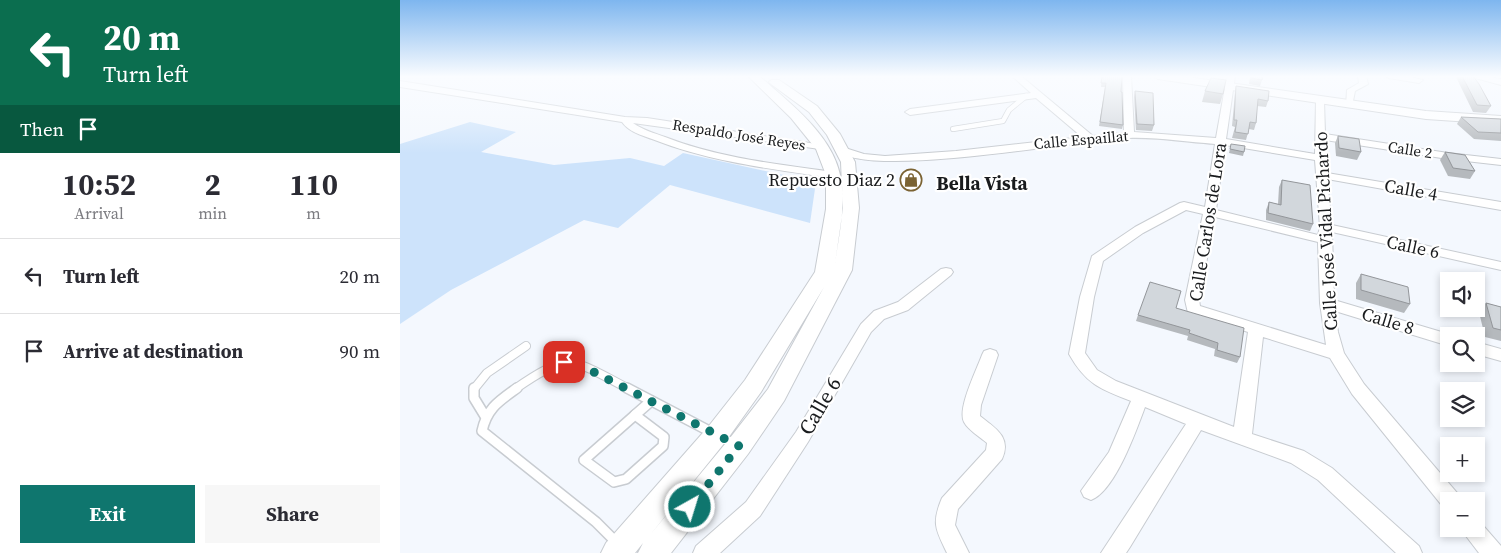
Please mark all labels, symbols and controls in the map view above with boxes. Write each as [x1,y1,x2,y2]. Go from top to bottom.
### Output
text: 20 m [103,14,180,62]
icon: left [20,20,85,85]
text: Turn left [103,59,188,89]
street label: Respaldo José Reyes [671,114,807,155]
icon: arrive [74,115,102,143]
text: Then [20,116,64,142]
street label: Calle Espaillat [1033,125,1129,154]
street label: Calle José Vidal Pichardo [1308,131,1343,331]
street label: Calle 2 [1386,136,1434,163]
street label: Calle Carlos de Lora [1183,140,1233,303]
text: 10:52 [62,164,136,205]
text: 2 [204,164,221,205]
text: 110 [289,164,338,205]
place label: Repuesto Diaz 2 [768,167,895,192]
shop icon: Repuesto Diaz 2 [899,168,923,192]
district label: Bella Vista [936,170,1029,196]
street label: Calle 4 [1383,173,1440,206]
text: Arrival [74,202,124,224]
text: min [198,202,227,224]
text: m [306,202,321,224]
street label: Calle 6 [1384,229,1442,264]
icon: left [20,262,48,290]
text: Turn left [63,263,139,289]
text: 20 m [339,263,380,289]
map controls [1440,272,1485,537]
button: sound [1440,272,1485,317]
street label: Calle 8 [1359,301,1417,340]
button: search [1440,327,1485,372]
icon: arrive [20,337,48,365]
text: Arrive at destination [63,338,243,364]
text: 90 m [339,338,380,364]
pin [543,341,585,383]
icon: arrive [550,348,578,376]
street label: Calle 6 [791,371,848,440]
button: layers [1440,382,1485,427]
button: + [1440,437,1485,482]
position arrow [663,480,715,532]
button: Exit [20,485,195,543]
button: Share [205,485,380,543]
button: − [1440,492,1485,537]

